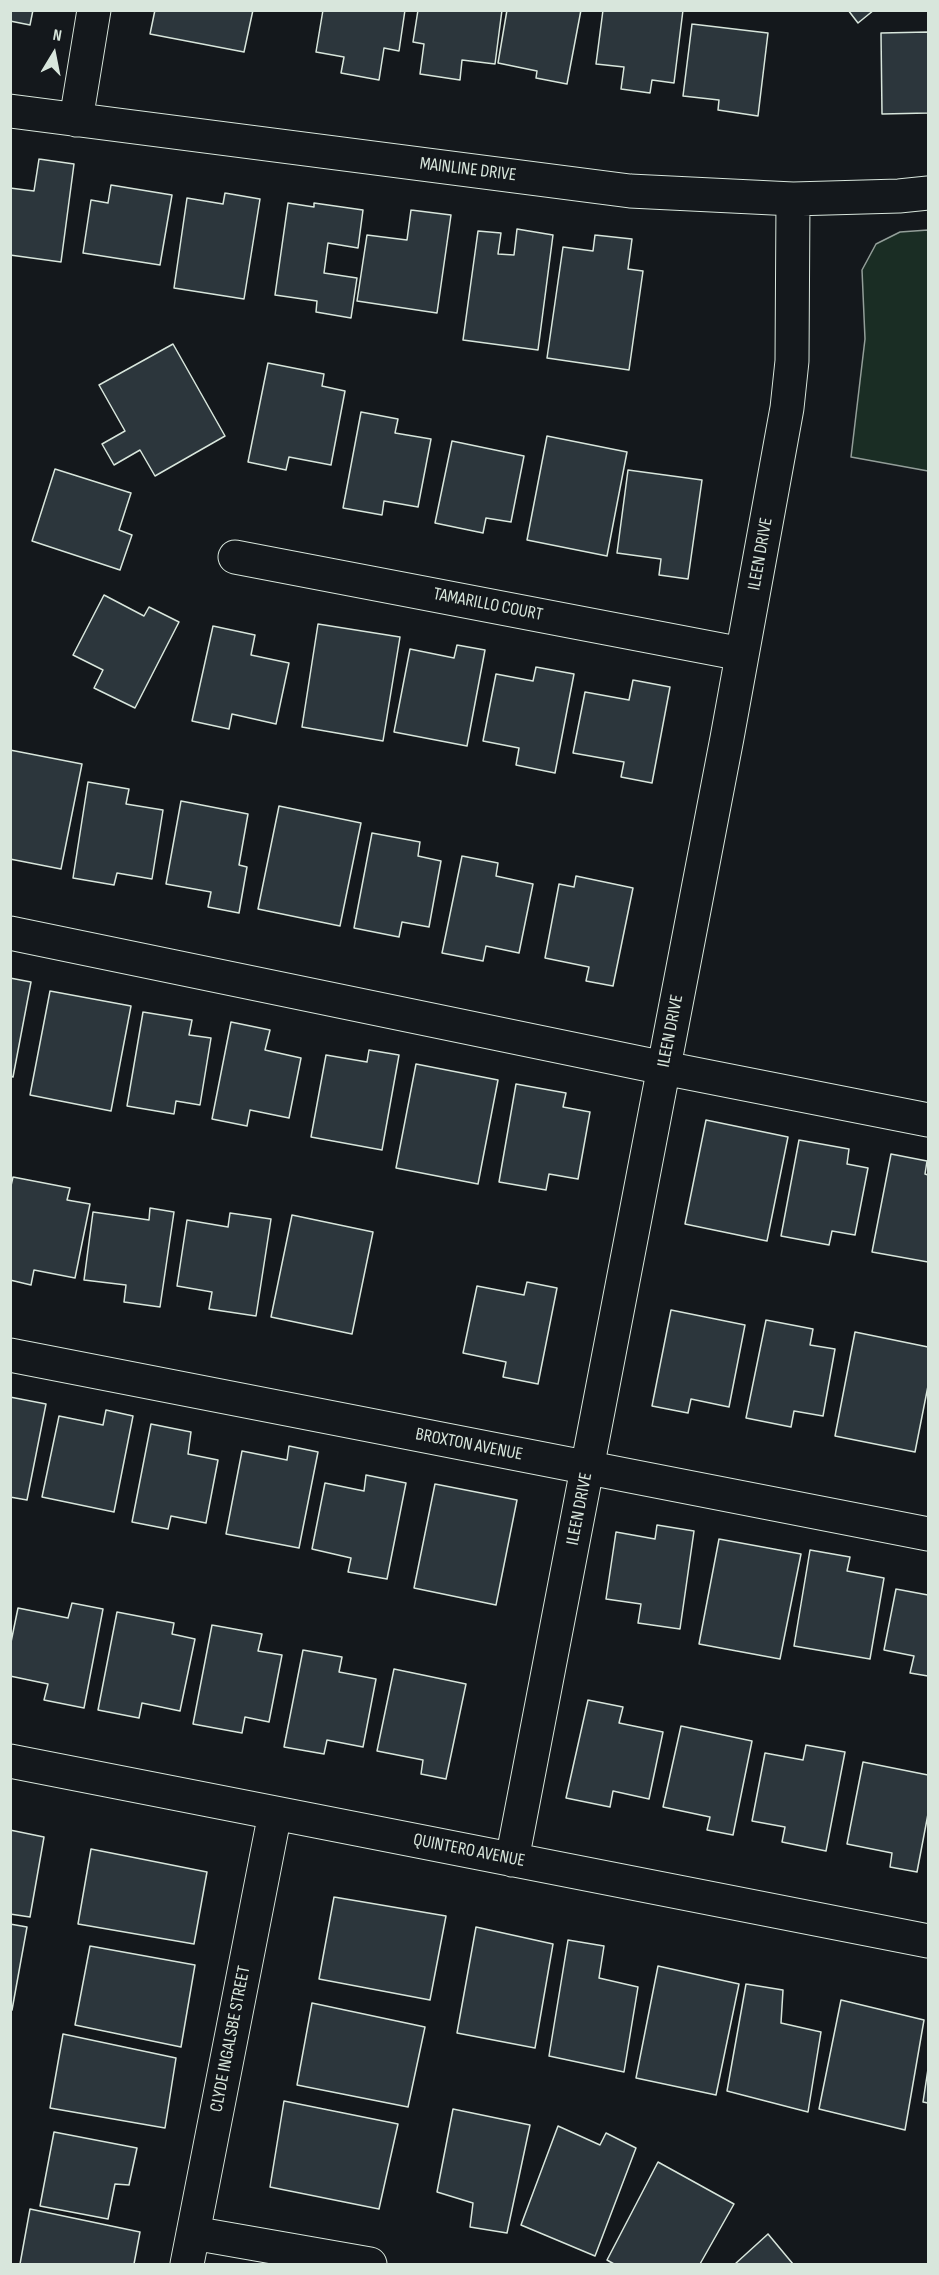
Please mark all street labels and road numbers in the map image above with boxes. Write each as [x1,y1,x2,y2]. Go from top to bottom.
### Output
street label: MAINLINE DRIVE [418,153,518,187]
street label: ILEEN DRIVE [744,516,778,592]
street label: TAMARILLO COURT [431,584,545,626]
street label: ILEEN DRIVE [653,993,689,1069]
street label: BROXTON AVENUE [414,1424,524,1466]
street label: ILEEN DRIVE [562,1471,598,1547]
street label: QUINTERO AVENUE [411,1830,527,1872]
street label: CLYDE INGALSBE STREET [206,1964,256,2114]

